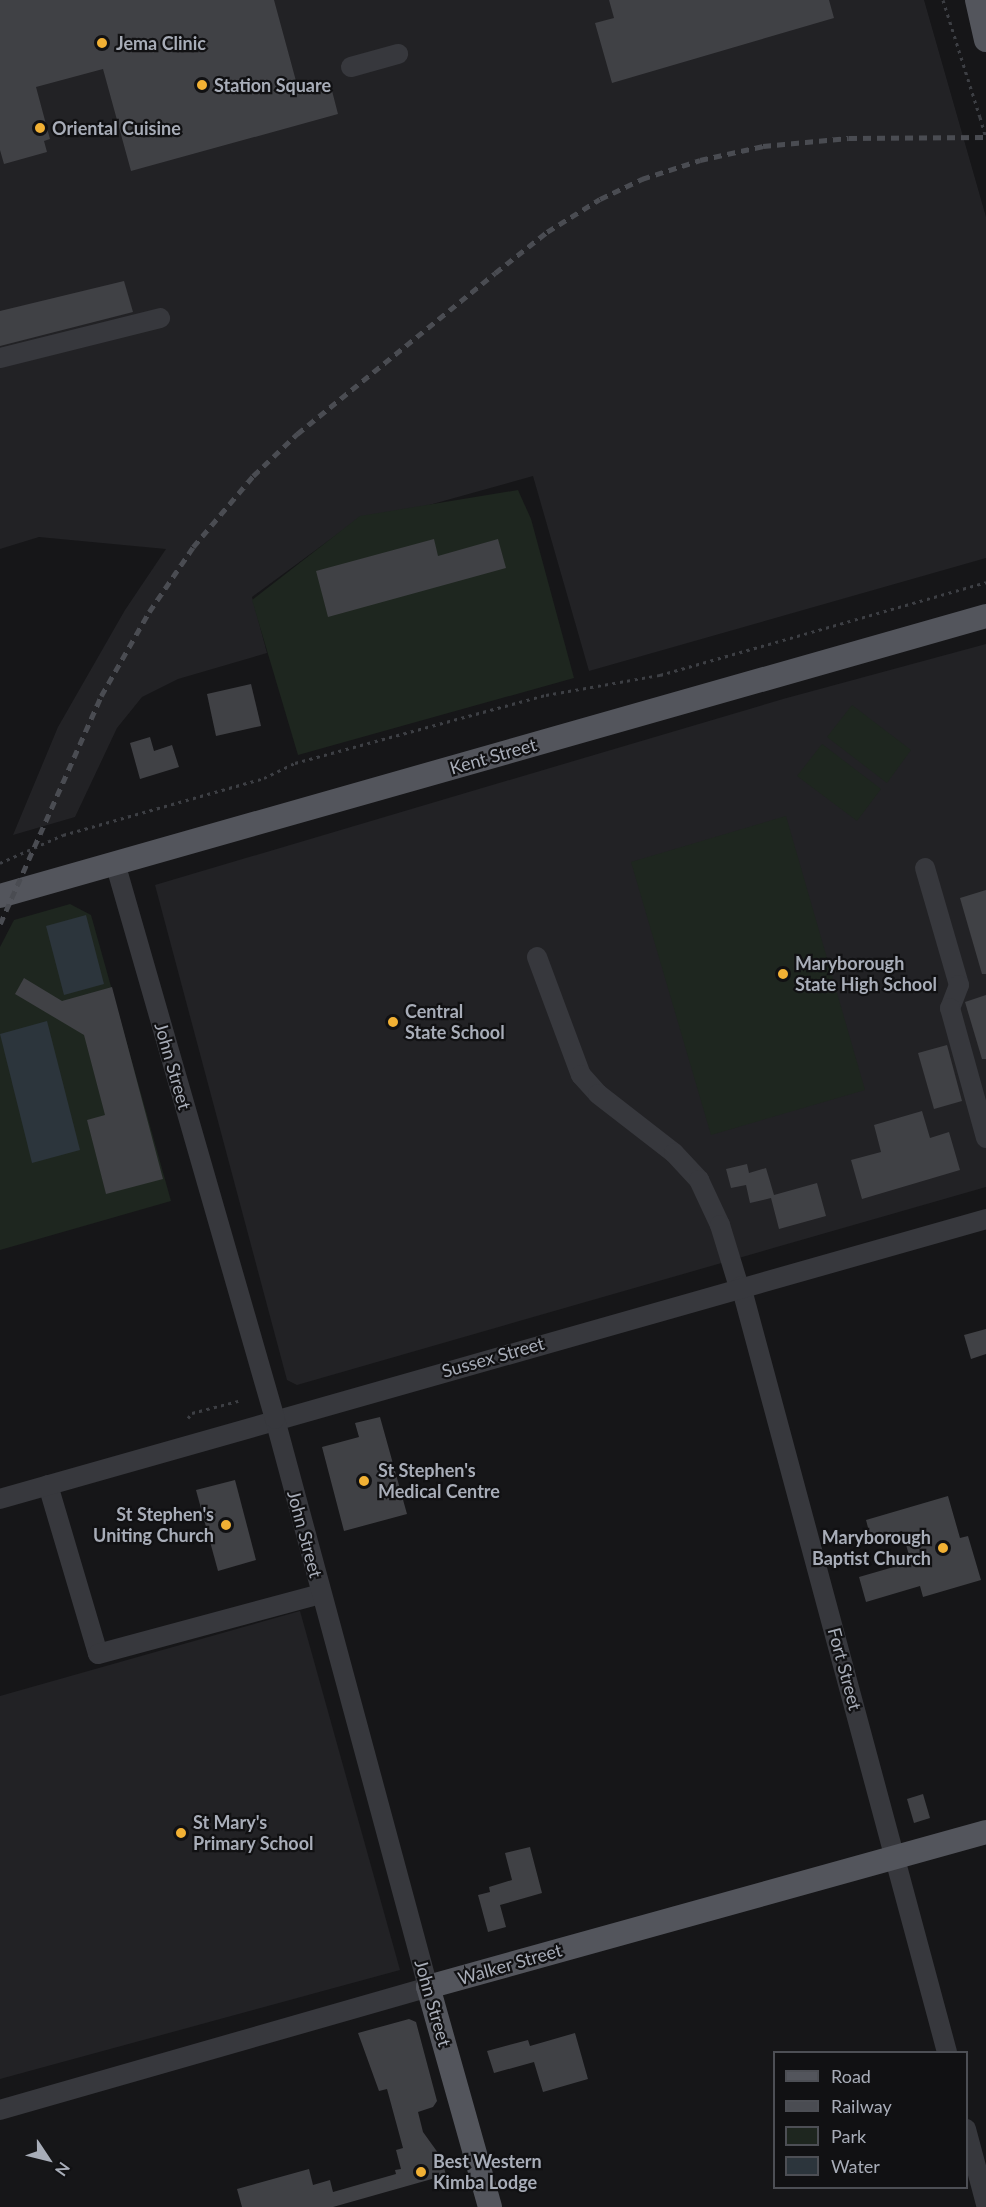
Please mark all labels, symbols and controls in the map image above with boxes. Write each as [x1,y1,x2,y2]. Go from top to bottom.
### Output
place label: Jema Clinic [116,32,206,54]
marker: Jema Clinic [93,34,111,52]
place label: Station Square [214,74,331,96]
marker: Station Square [195,78,209,92]
place label: Oriental Cuisine [52,117,181,139]
marker: Oriental Cuisine [33,121,47,135]
street label: Kent Street [447,733,539,779]
place label: Maryborough State High School [795,953,937,996]
marker: Maryborough State High School [776,967,790,981]
place label: Central State School [405,1001,505,1044]
marker: Central State School [386,1015,400,1029]
street label: John Street [150,1020,196,1112]
street label: Sussex Street [439,1332,547,1382]
place label: St Stephen's Medical Centre [378,1460,500,1502]
marker: St Stephen's Medical Centre [355,1472,373,1490]
street label: John Street [283,1488,327,1580]
place label: St Stephen's Uniting Church [93,1504,214,1546]
marker: St Stephen's Uniting Church [219,1518,233,1532]
place label: Maryborough Baptist Church [812,1527,931,1570]
marker: Maryborough Baptist Church [936,1541,950,1555]
street label: Fort Street [824,1625,866,1713]
place label: St Mary's Primary School [193,1812,314,1854]
marker: St Mary's Primary School [174,1826,188,1840]
street label: Walker Street [455,1939,565,1989]
street label: John Street [410,1957,456,2049]
legend [773,2051,968,2189]
text: Road [831,2065,871,2087]
text: Railway [831,2095,892,2117]
text: Park [831,2125,866,2147]
north arrow [18,2129,78,2189]
place label: Best Western Kimba Lodge [433,2151,542,2194]
text: Water [831,2155,880,2177]
text: N [52,2159,74,2180]
marker: Best Western Kimba Lodge [414,2165,428,2179]

